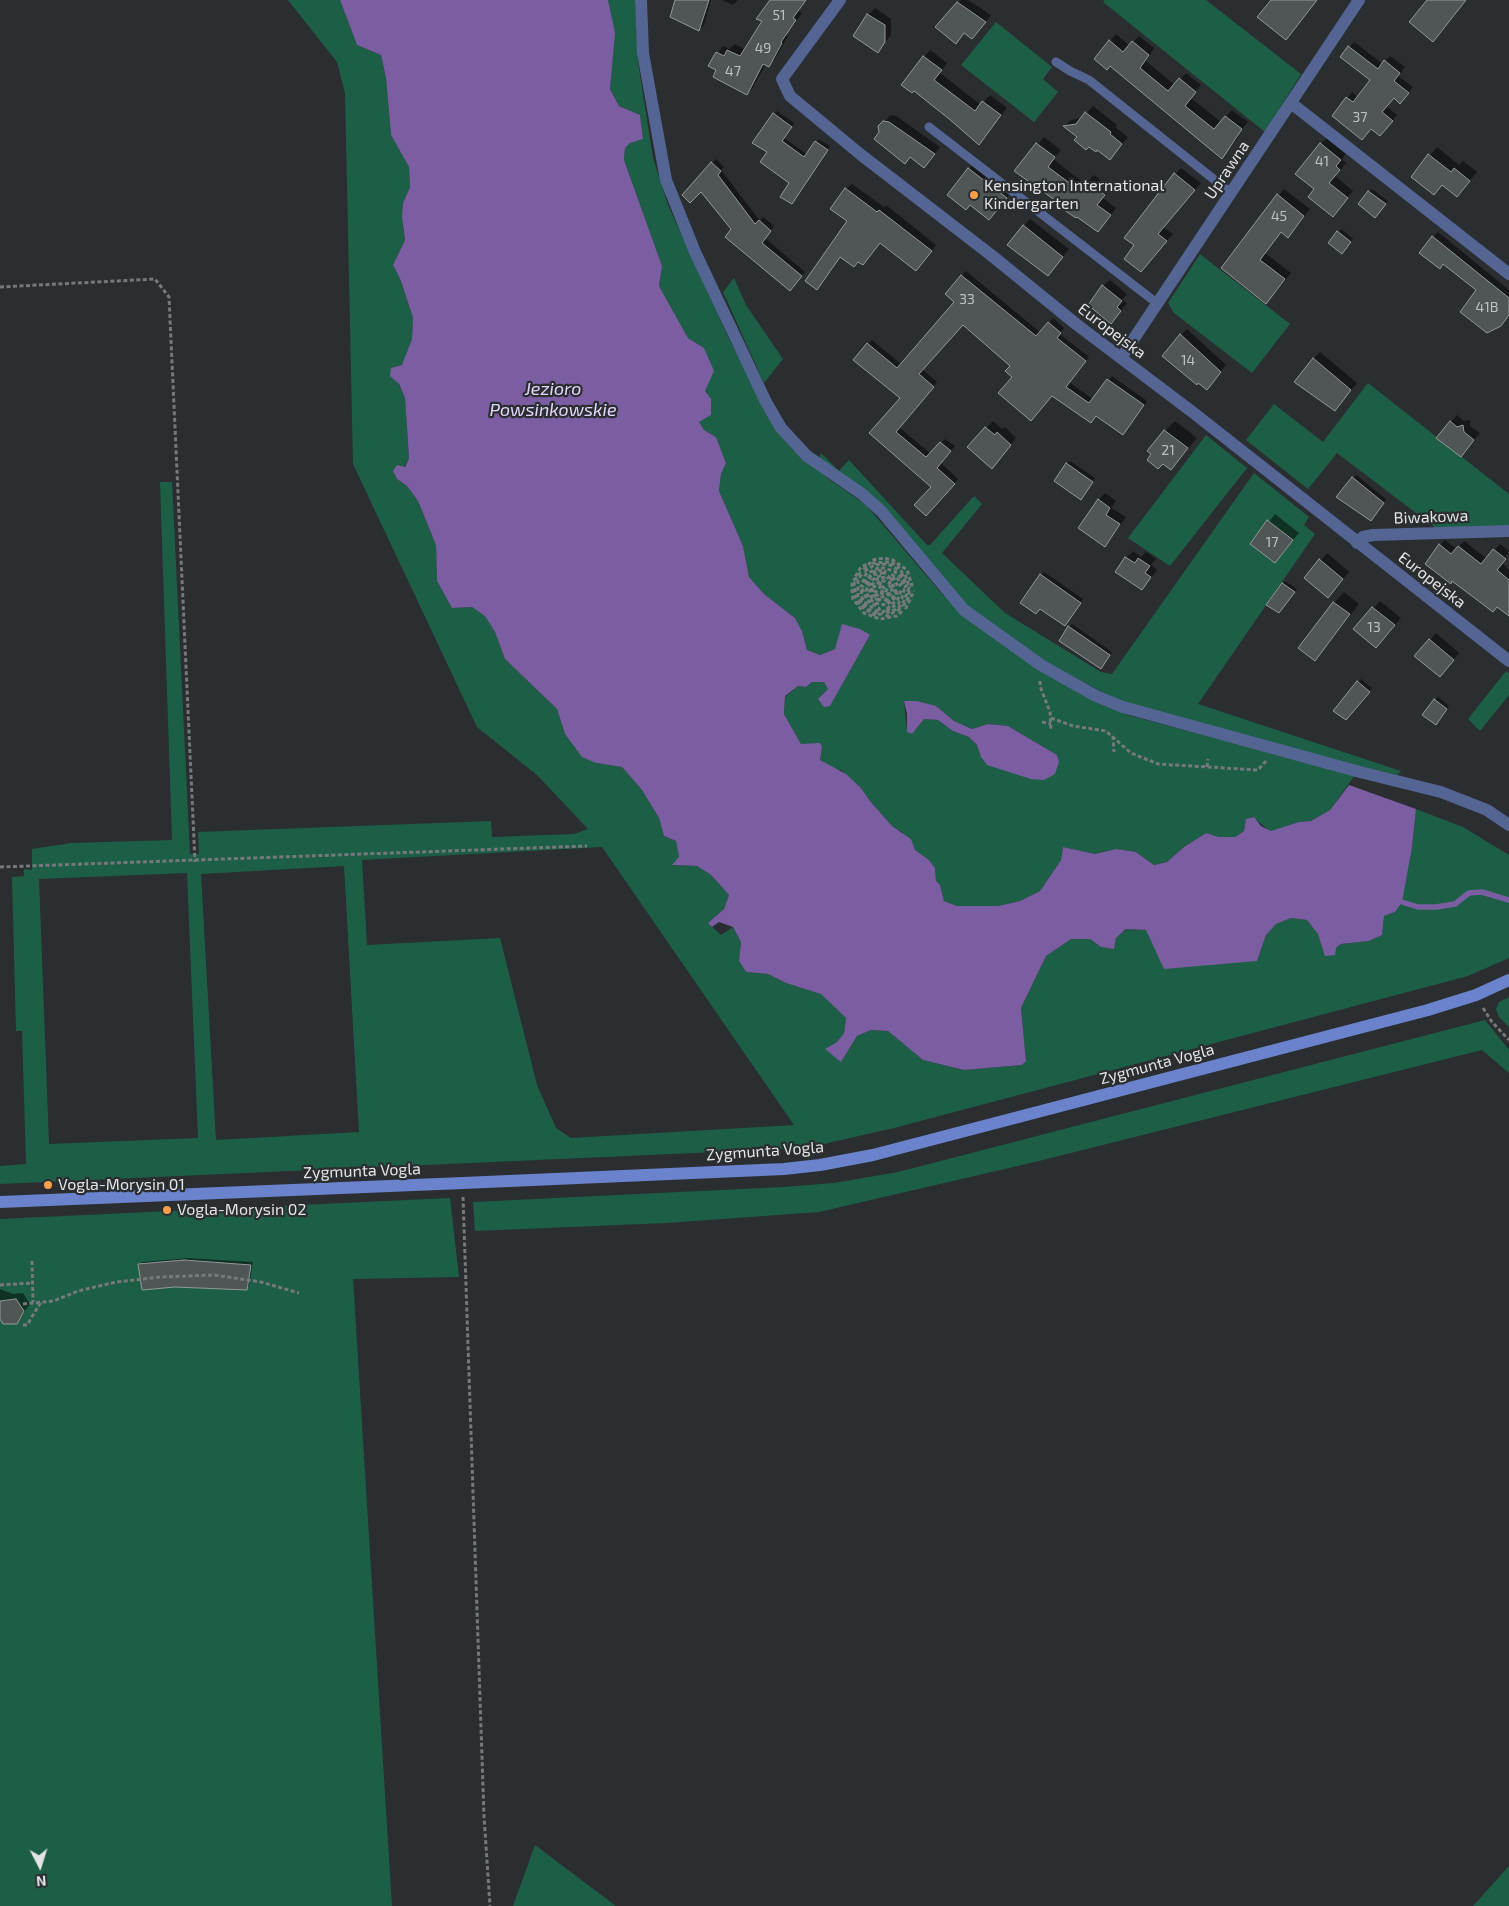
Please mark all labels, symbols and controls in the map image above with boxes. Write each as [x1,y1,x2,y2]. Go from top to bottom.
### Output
house number: 51 [772,7,786,23]
house number: 49 [755,40,771,56]
house number: 47 [725,63,741,79]
house number: 37 [1353,109,1367,125]
street label: Uprawna [1200,137,1254,203]
house number: 41 [1315,153,1329,169]
place label: Kensington International Kindergarten [984,176,1164,214]
marker: Kensington International Kindergarten [968,189,980,201]
house number: 45 [1271,208,1287,224]
house number: 33 [959,291,975,307]
street label: Europejska [1074,299,1150,363]
house number: 41B [1476,299,1498,315]
house number: 14 [1181,352,1195,368]
water label: Jezioro Powsinkowskie [489,378,617,420]
house number: 21 [1161,442,1175,458]
street label: Biwakowa [1393,506,1469,528]
house number: 17 [1266,534,1278,550]
street label: Europejska [1394,548,1470,612]
house number: 13 [1367,619,1381,635]
street label: Zygmunta Vogla [1098,1039,1216,1089]
street label: Zygmunta Vogla [706,1137,824,1165]
street label: Zygmunta Vogla [303,1159,421,1183]
place label: Vogla-Morysin 01 [58,1175,185,1195]
marker: Vogla-Morysin 01 [42,1179,54,1191]
place label: Vogla-Morysin 02 [177,1200,306,1220]
marker: Vogla-Morysin 02 [161,1204,173,1216]
north arrow [15,1841,65,1891]
text: N [36,1873,47,1890]

